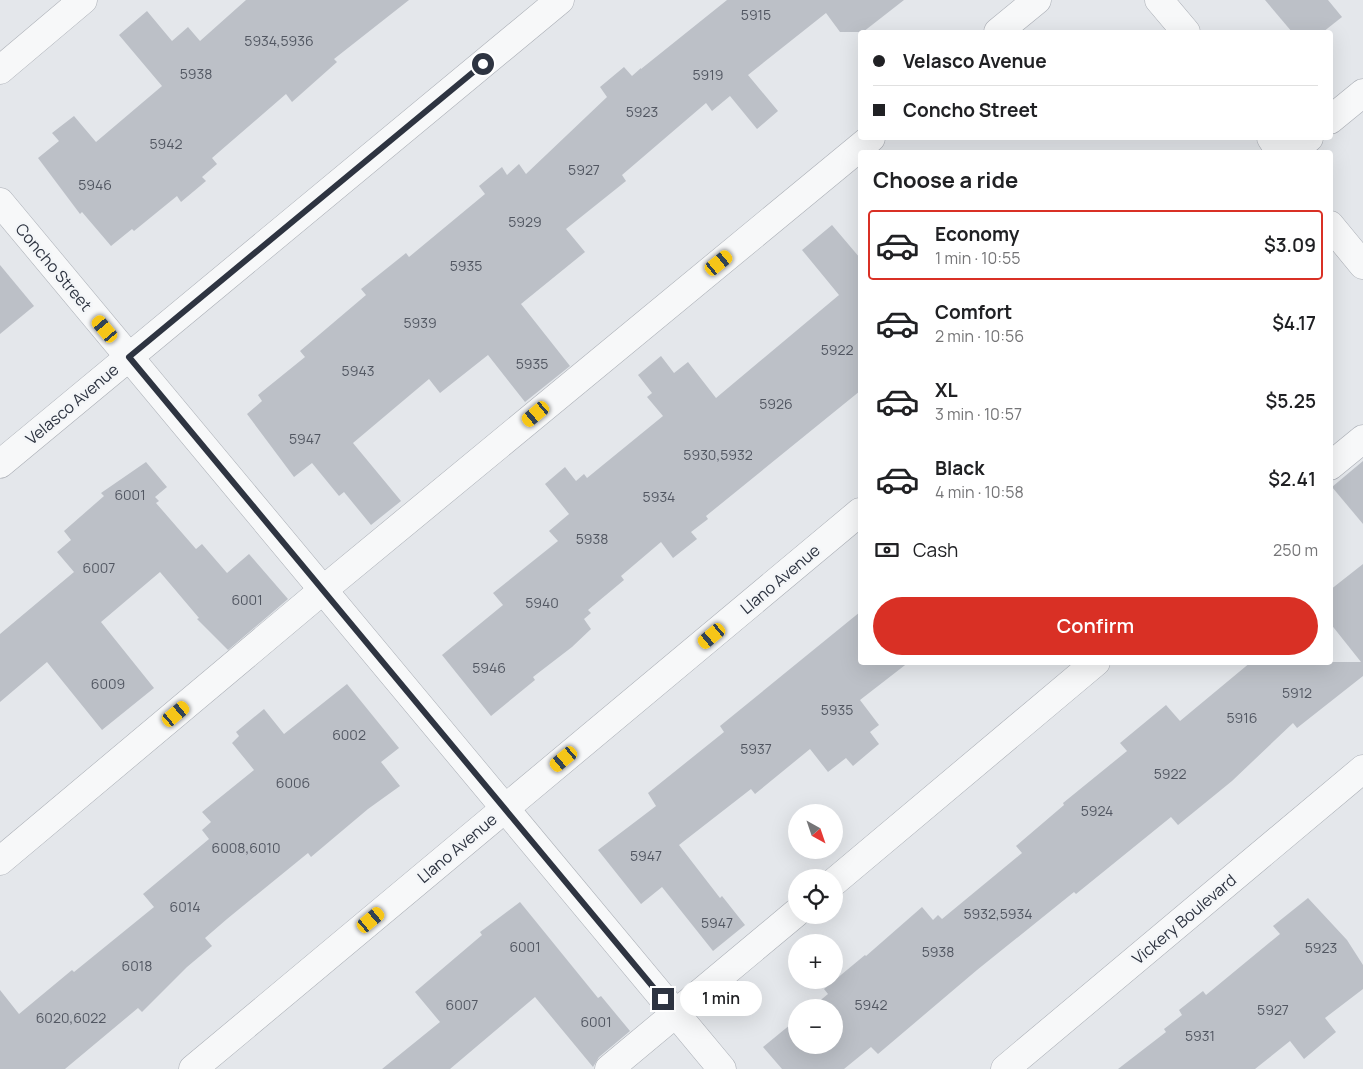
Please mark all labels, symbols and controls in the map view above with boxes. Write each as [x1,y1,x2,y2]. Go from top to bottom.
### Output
house number: 5915 [741,5,771,24]
house number: 5934,5936 [244,31,314,50]
text: Velasco Avenue [903,48,1047,74]
route start [472,53,494,75]
house number: 5938 [180,64,212,83]
house number: 5919 [693,65,723,84]
text: Concho Street [903,97,1038,123]
house number: 5923 [626,102,658,121]
house number: 5942 [149,134,183,153]
house number: 5927 [568,160,600,179]
text: Choose a ride [873,165,1018,195]
house number: 5946 [78,175,112,194]
house number: 5929 [508,212,542,231]
street label: Concho Street [11,218,97,316]
text: Economy [935,221,1019,247]
icon: car [875,223,920,268]
text: $3.09 [1264,232,1316,258]
text: 1 min · 10:55 [935,247,1021,269]
car [702,248,735,278]
house number: 5935 [450,256,482,275]
text: Comfort [935,299,1012,325]
icon: car [875,301,920,346]
text: $4.17 [1272,310,1316,336]
car [89,313,120,345]
house number: 5939 [403,313,437,332]
text: 2 min · 10:56 [935,325,1024,347]
house number: 5922 [821,340,853,359]
house number: 5935 [516,354,548,373]
street label: Velasco Avenue [21,359,123,449]
house number: 5943 [342,361,374,380]
text: XL [935,377,958,403]
icon: car [875,379,920,424]
text: $5.25 [1266,388,1316,414]
house number: 5926 [759,394,793,413]
car [519,399,552,429]
text: 3 min · 10:57 [935,403,1022,425]
house number: 5947 [289,429,321,448]
house number: 5930,5932 [683,445,753,464]
text: Black [935,455,984,481]
icon: car [875,457,920,502]
text: $2.41 [1268,466,1316,492]
text: 4 min · 10:58 [935,481,1024,503]
house number: 6001 [114,485,146,504]
house number: 5934 [643,487,675,506]
house number: 5938 [576,529,608,548]
icon: cash [873,536,901,564]
text: Cash [913,537,958,563]
street label: Llano Avenue [736,539,824,619]
text: 250 m [1273,539,1318,561]
house number: 6007 [83,558,115,577]
house number: 6001 [231,590,263,609]
house number: 5940 [525,593,559,612]
button: Confirm [873,597,1318,655]
car [695,621,728,651]
house number: 5946 [472,658,506,677]
house number: 6009 [91,674,125,693]
house number: 5912 [1282,683,1312,702]
car [159,699,192,729]
house number: 5935 [821,700,853,719]
house number: 5916 [1227,708,1257,727]
house number: 6002 [332,725,366,744]
house number: 5937 [740,739,772,758]
car [547,744,580,774]
house number: 5922 [1154,764,1186,783]
house number: 6006 [276,773,310,792]
house number: 5924 [1081,801,1113,820]
north arrow [788,804,842,859]
map controls [788,804,843,1054]
street label: Llano Avenue [413,808,501,888]
house number: 6008,6010 [212,838,280,857]
house number: 5947 [630,846,662,865]
button: locate [788,869,843,924]
street label: Vickery Boulevard [1127,869,1241,969]
house number: 6014 [170,897,200,916]
house number: 5932,5934 [964,904,1032,923]
car [354,905,387,935]
house number: 5947 [701,913,733,932]
button: + [788,934,843,989]
house number: 6001 [509,937,541,956]
house number: 5923 [1305,938,1337,957]
house number: 5938 [922,942,954,961]
house number: 6018 [122,956,152,975]
callout: 1 min [680,982,763,1016]
text: 1 min [702,987,740,1009]
route end [652,988,674,1010]
house number: 6007 [446,995,478,1014]
house number: 5942 [854,995,888,1014]
button: − [788,999,843,1054]
house number: 5927 [1257,1000,1289,1019]
house number: 6020,6022 [36,1008,106,1027]
house number: 6001 [580,1012,612,1031]
house number: 5931 [1185,1026,1215,1045]

